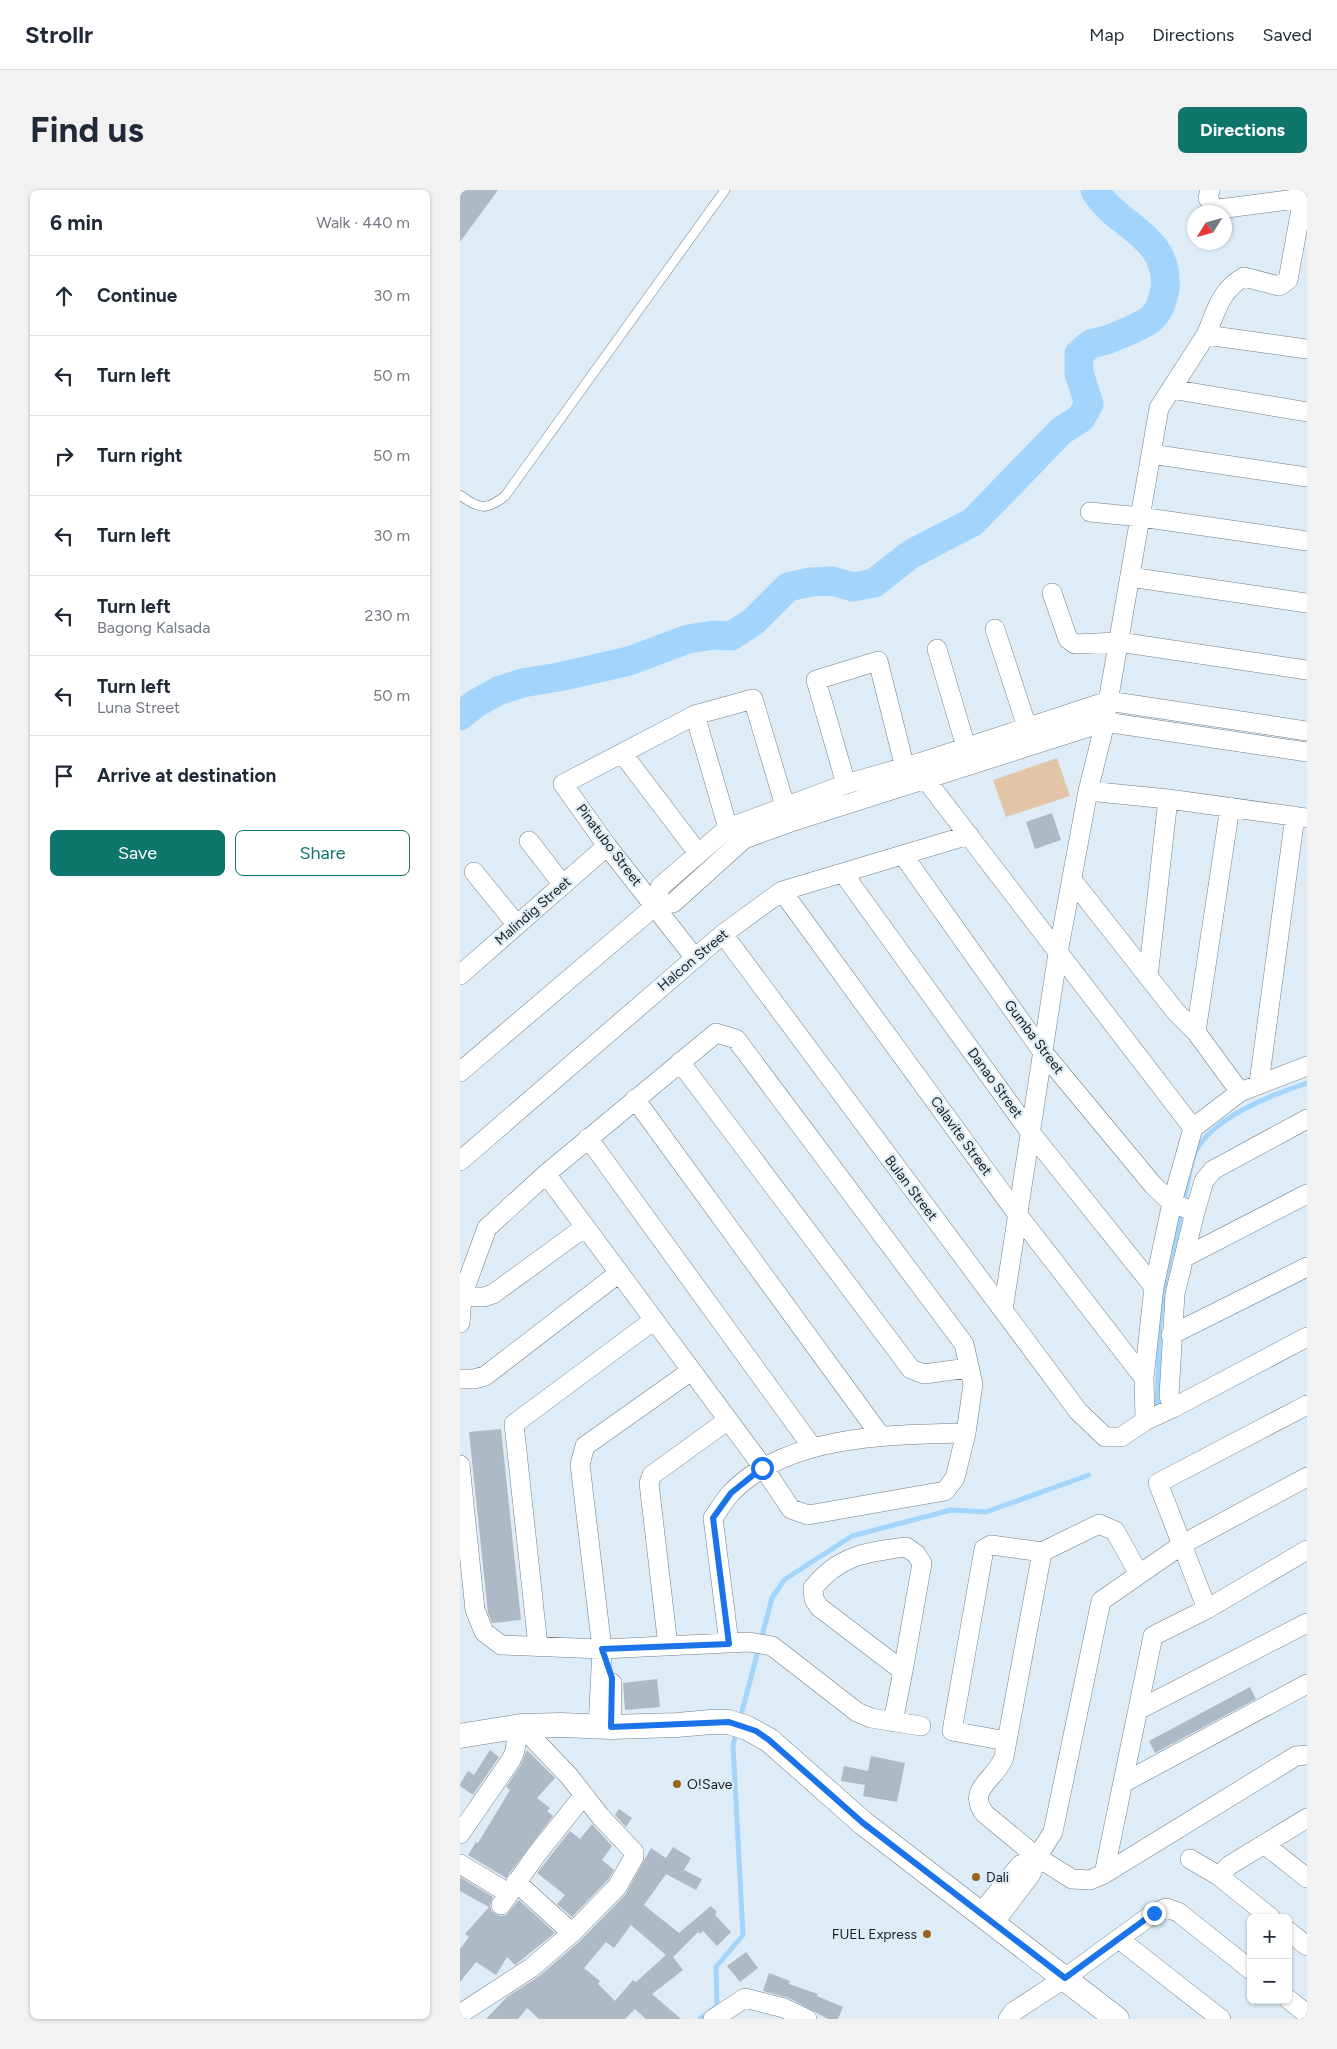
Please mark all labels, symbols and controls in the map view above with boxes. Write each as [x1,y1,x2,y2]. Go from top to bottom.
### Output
text: Strollr [25,20,93,49]
text: Map [1089,24,1124,46]
text: Directions [1152,24,1234,46]
text: Saved [1262,24,1312,46]
button: Directions [1178,107,1307,153]
text: Find us [30,109,144,151]
north arrow [1187,205,1232,250]
text: 6 min [50,210,103,235]
text: Walk · 440 m [316,213,410,232]
icon: ahead [50,282,78,310]
text: Continue [97,284,177,307]
text: 30 m [373,286,410,305]
icon: left [50,362,78,390]
text: Turn left [97,364,171,387]
text: 50 m [373,366,410,385]
icon: right [50,442,78,470]
text: Turn right [97,444,183,467]
text: 50 m [373,446,410,465]
icon: left [50,522,78,550]
text: Turn left [97,524,171,547]
text: 30 m [373,526,410,545]
text: Turn left [97,595,171,618]
icon: left [50,602,78,630]
text: 230 m [365,606,410,625]
text: Bagong Kalsada [97,618,210,637]
text: Turn left [97,675,171,698]
icon: left [50,682,78,710]
text: 50 m [373,686,410,705]
text: Luna Street [97,698,180,717]
icon: arrive [50,762,78,790]
text: Arrive at destination [97,764,276,787]
street label: Pinatubo Street [573,801,645,889]
button: Save [50,830,225,876]
button: Share [235,830,410,876]
street label: Malindig Street [491,873,575,949]
street label: Halcon Street [654,926,732,994]
street label: Gumba Street [1001,997,1067,1077]
street label: Danao Street [964,1045,1026,1121]
street label: Calavite Street [927,1093,995,1179]
street label: Bulan Street [881,1152,941,1224]
route start [751,1457,774,1480]
place label: O!Save [687,1776,733,1793]
marker: O!Save [671,1778,683,1790]
place label: Dali [986,1869,1009,1886]
marker: Dali [970,1871,982,1883]
route end [1143,1902,1166,1925]
map controls [1247,1914,1292,2004]
button: + [1247,1914,1292,1959]
place label: FUEL Express [832,1926,917,1943]
marker: FUEL Express [921,1928,933,1940]
button: − [1247,1959,1292,2004]

